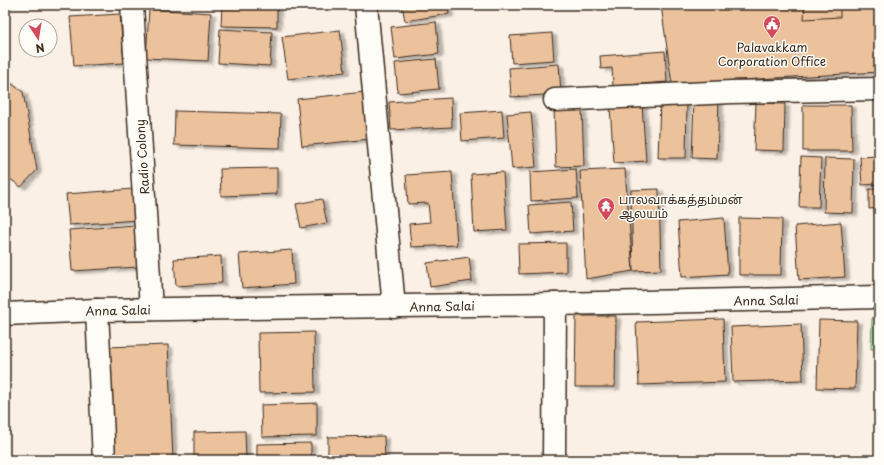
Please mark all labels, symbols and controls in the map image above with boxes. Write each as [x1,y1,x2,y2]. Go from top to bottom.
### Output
public building icon: Palavakkam Corporation Office [762,14,782,39]
north arrow [18,18,58,58]
place label: Palavakkam Corporation Office [718,38,826,70]
text: N [34,39,46,58]
street label: Radio Colony [130,119,154,195]
place label: பாலவாக்கத்தம்மன் ஆலயம் [619,190,743,222]
temple icon: பாலவாக்கத்தம்மன் ஆலயம் [596,196,616,221]
street label: Anna Salai [733,290,799,310]
street label: Anna Salai [409,296,475,316]
street label: Anna Salai [85,300,151,320]

